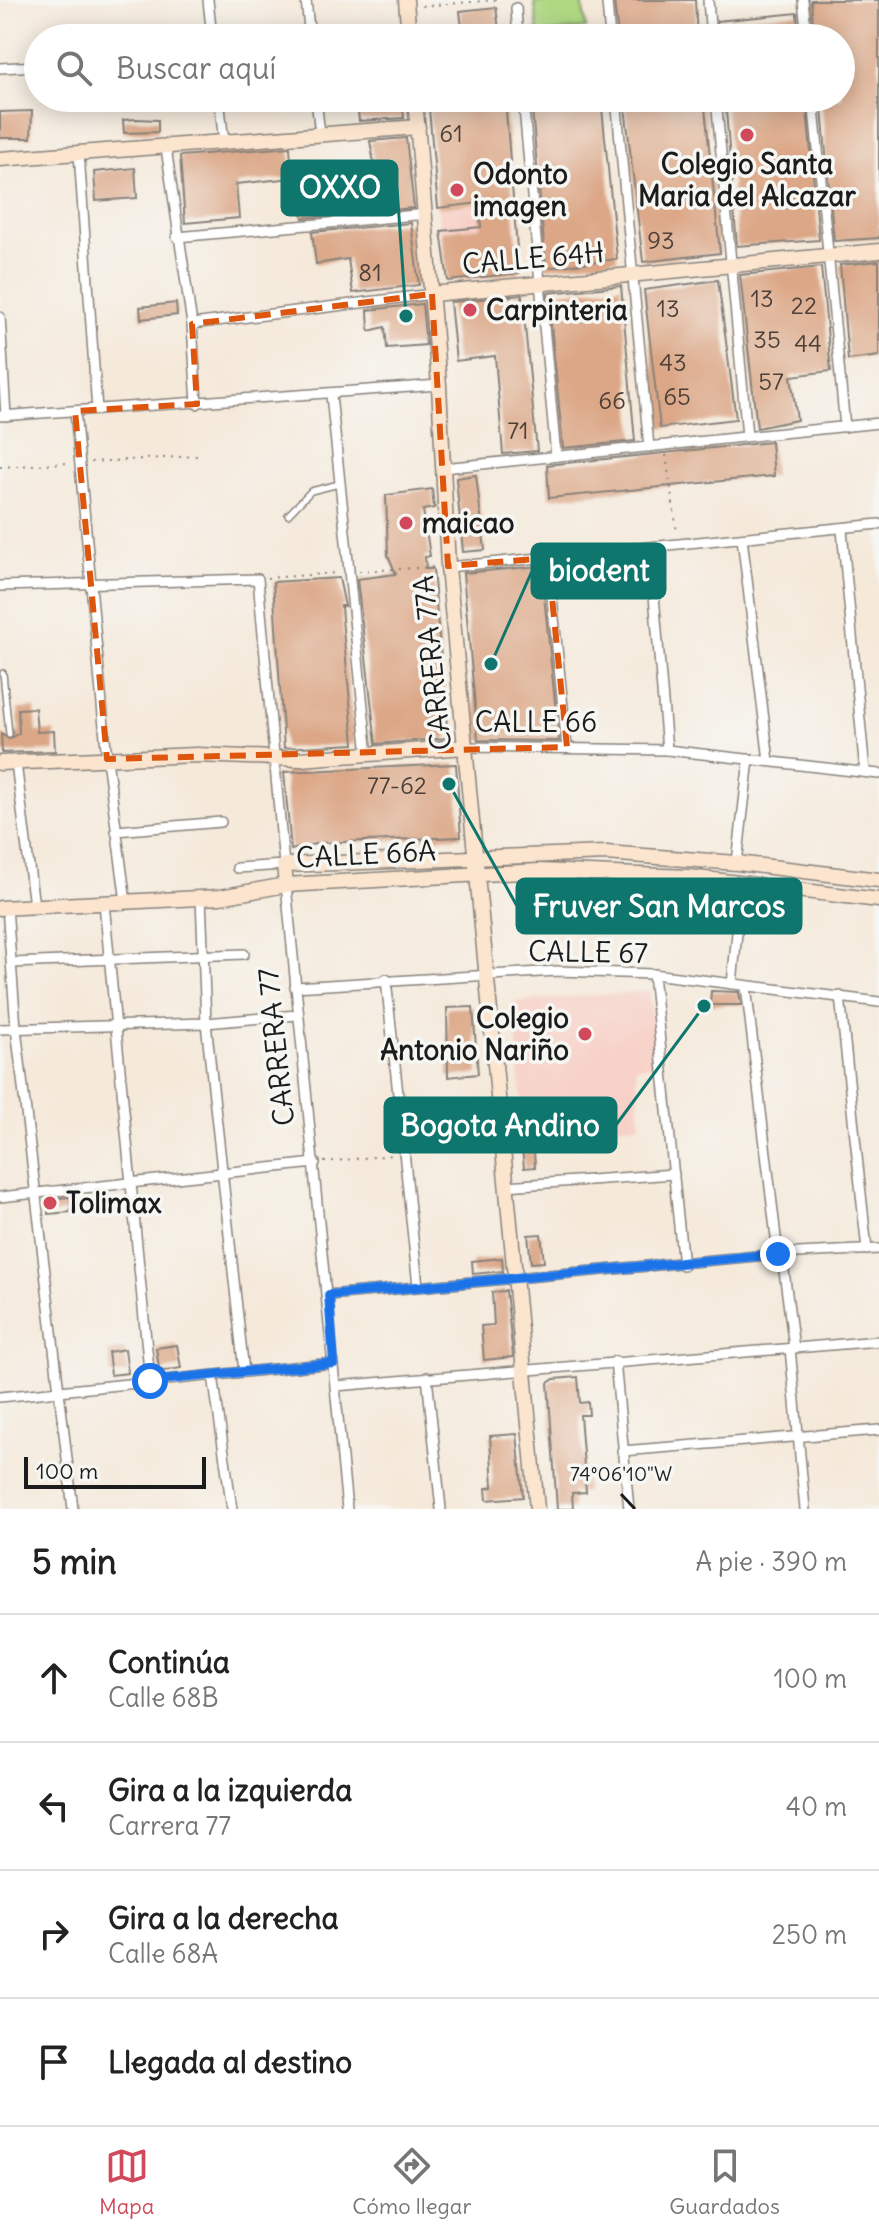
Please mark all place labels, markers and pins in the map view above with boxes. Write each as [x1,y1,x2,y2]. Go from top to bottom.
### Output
marker: Colegio Santa Maria del Alcazar [738,126,756,144]
place label: Colegio Santa Maria del Alcazar [638,146,857,214]
place label: Odonto imagen [473,156,568,224]
callout: OXXO [282,161,397,215]
marker: Odonto imagen [448,181,466,199]
place label: Carpinteria [486,292,628,328]
marker: Carpinteria [461,301,479,319]
place label: maicao [422,505,514,541]
marker: maicao [397,514,415,532]
callout: biodent [532,544,665,598]
callout: Fruver San Marcos [517,879,801,933]
place label: Colegio Antonio Nariño [380,1000,569,1068]
marker: Colegio Antonio Nariño [576,1025,594,1043]
callout: Bogota Andino [385,1098,616,1152]
place label: Tolimax [66,1185,162,1221]
marker: Tolimax [41,1194,59,1212]

